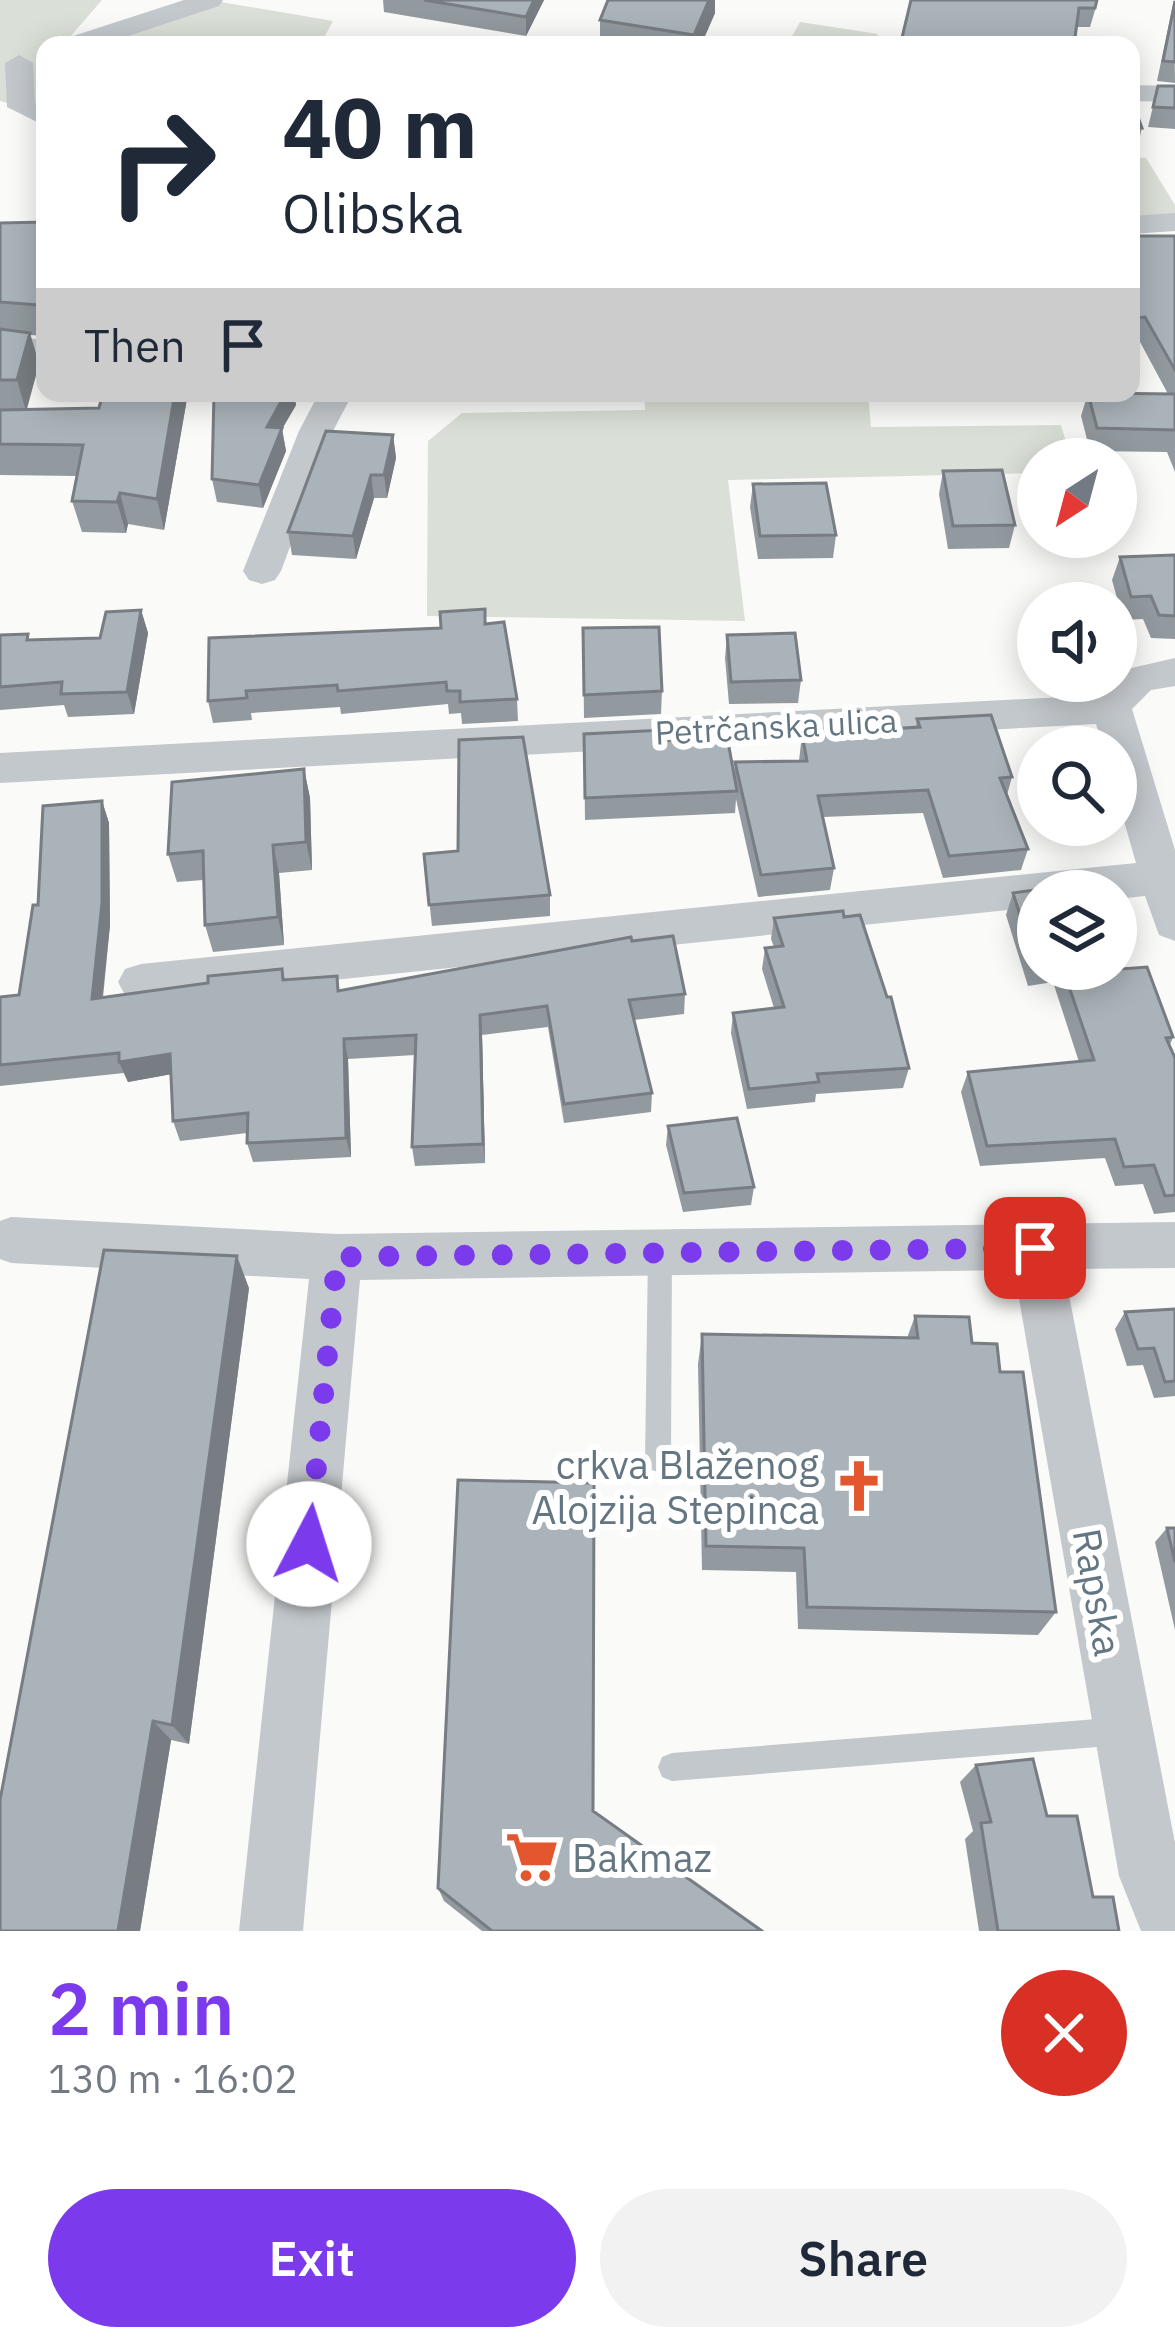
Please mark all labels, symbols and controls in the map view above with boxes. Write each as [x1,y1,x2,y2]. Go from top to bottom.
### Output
text: 40 m [282,72,478,181]
icon: right [84,84,240,240]
text: Olibska [282,178,463,248]
icon: arrive [210,312,276,378]
text: Then [84,316,186,374]
north arrow [1017,438,1137,558]
map controls [1017,438,1137,990]
button: sound [1017,582,1137,702]
street label: Petrčanska ulica [654,698,898,754]
button: search [1017,726,1137,846]
button: layers [1017,870,1137,990]
pin [984,1197,1086,1299]
icon: arrive [1002,1215,1068,1281]
place label: crkva Blaženog Alojzija Stepinca [532,1439,819,1535]
church icon: crkva Blaženog Alojzija Stepinca [830,1457,888,1515]
position arrow [246,1481,372,1607]
street label: Rapska [1062,1524,1134,1660]
supermarket icon: Bakmaz [503,1828,561,1886]
place label: Bakmaz [572,1832,712,1883]
text: 2 min [48,1961,234,2055]
button: close [1001,1970,1127,2096]
text: 130 m · 16:02 [48,2053,298,2104]
button: Exit [48,2189,576,2327]
button: Share [600,2189,1127,2327]

